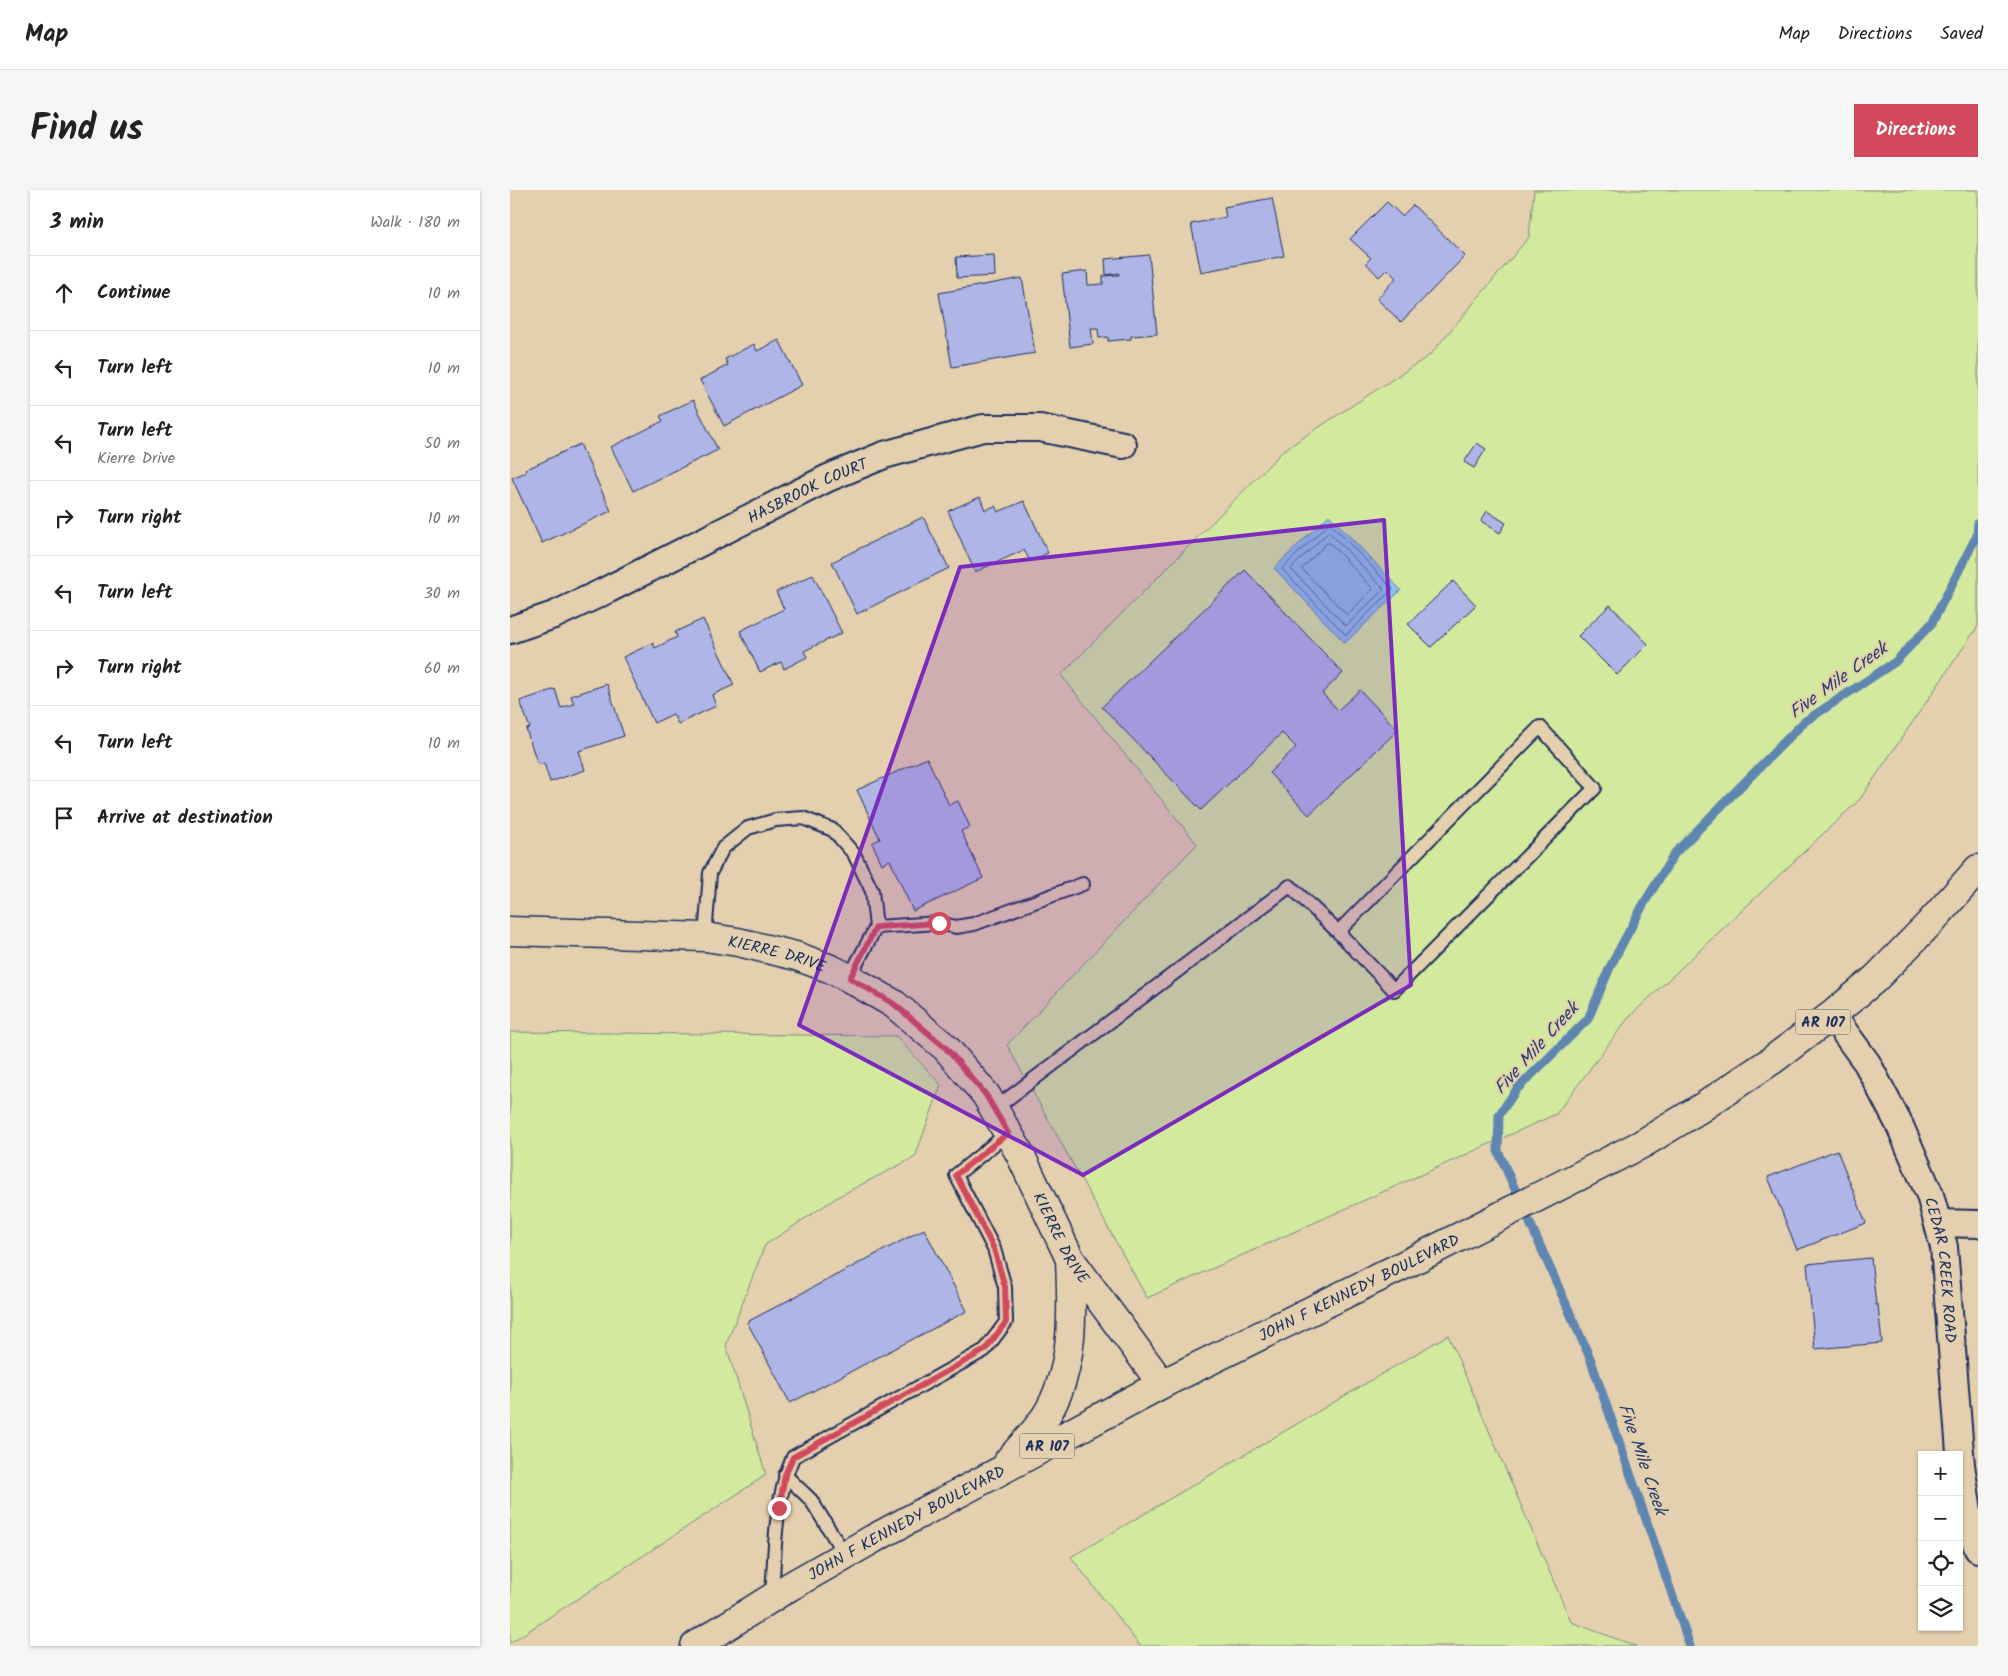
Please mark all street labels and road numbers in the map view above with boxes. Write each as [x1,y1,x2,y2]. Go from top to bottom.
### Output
street label: HASBROOK COURT [743,451,873,531]
street label: KIERRE DRIVE [726,930,830,980]
road number: AR 107 [1796,1010,1850,1034]
street label: KIERRE DRIVE [1026,1188,1096,1290]
street label: CEDAR CREEK ROAD [1917,1194,1962,1344]
street label: JOHN F KENNEDY BOULEVARD [1255,1228,1464,1349]
road number: AR 107 [1020,1434,1074,1458]
street label: JOHN F KENNEDY BOULEVARD [804,1459,1010,1588]

